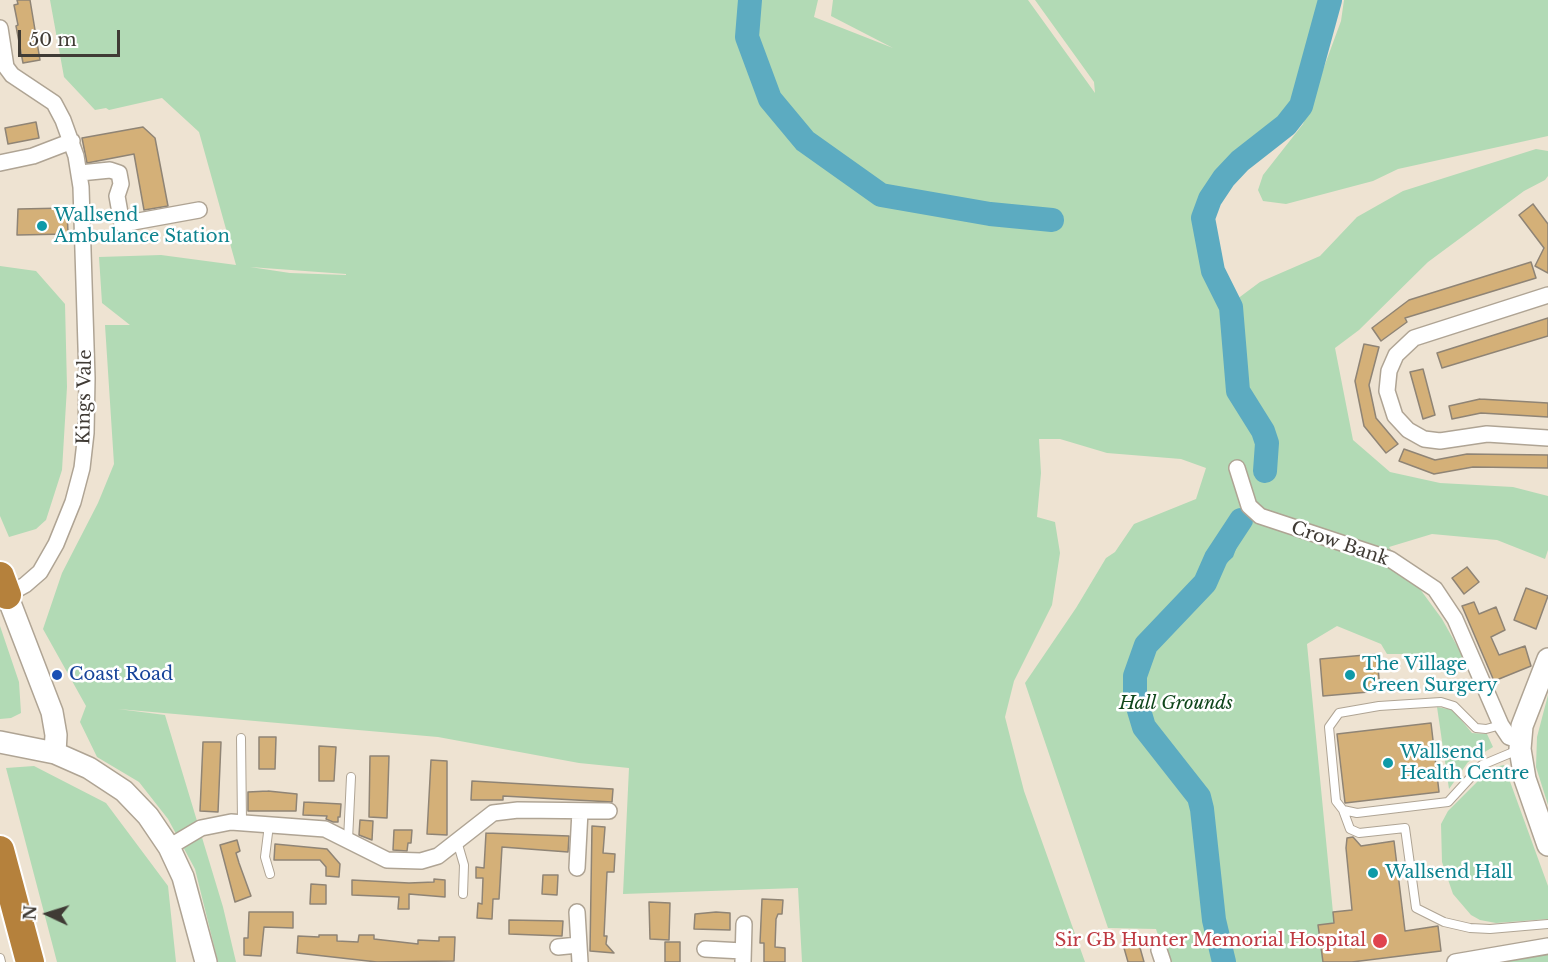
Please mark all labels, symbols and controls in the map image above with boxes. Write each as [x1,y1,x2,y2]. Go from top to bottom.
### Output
scale bar [21,18,123,56]
text: 50 m [29,29,77,51]
place label: Wallsend Ambulance Station [54,205,230,248]
marker: Wallsend Ambulance Station [35,219,49,233]
street label: Kings Vale [73,349,97,445]
street label: Crow Bank [1288,517,1392,571]
place label: The Village Green Surgery [1362,654,1498,696]
place label: Coast Road [69,664,173,686]
marker: Coast Road [50,668,64,682]
marker: The Village Green Surgery [1343,668,1357,682]
park label: Hall Grounds [1119,693,1233,715]
place label: Wallsend Health Centre [1400,742,1529,784]
marker: Wallsend Health Centre [1381,756,1395,770]
place label: Wallsend Hall [1385,862,1513,884]
marker: Wallsend Hall [1366,866,1380,880]
north arrow [18,884,78,944]
text: N [20,905,41,921]
place label: Sir GB Hunter Memorial Hospital [1055,930,1366,952]
marker: Sir GB Hunter Memorial Hospital [1371,932,1389,950]

